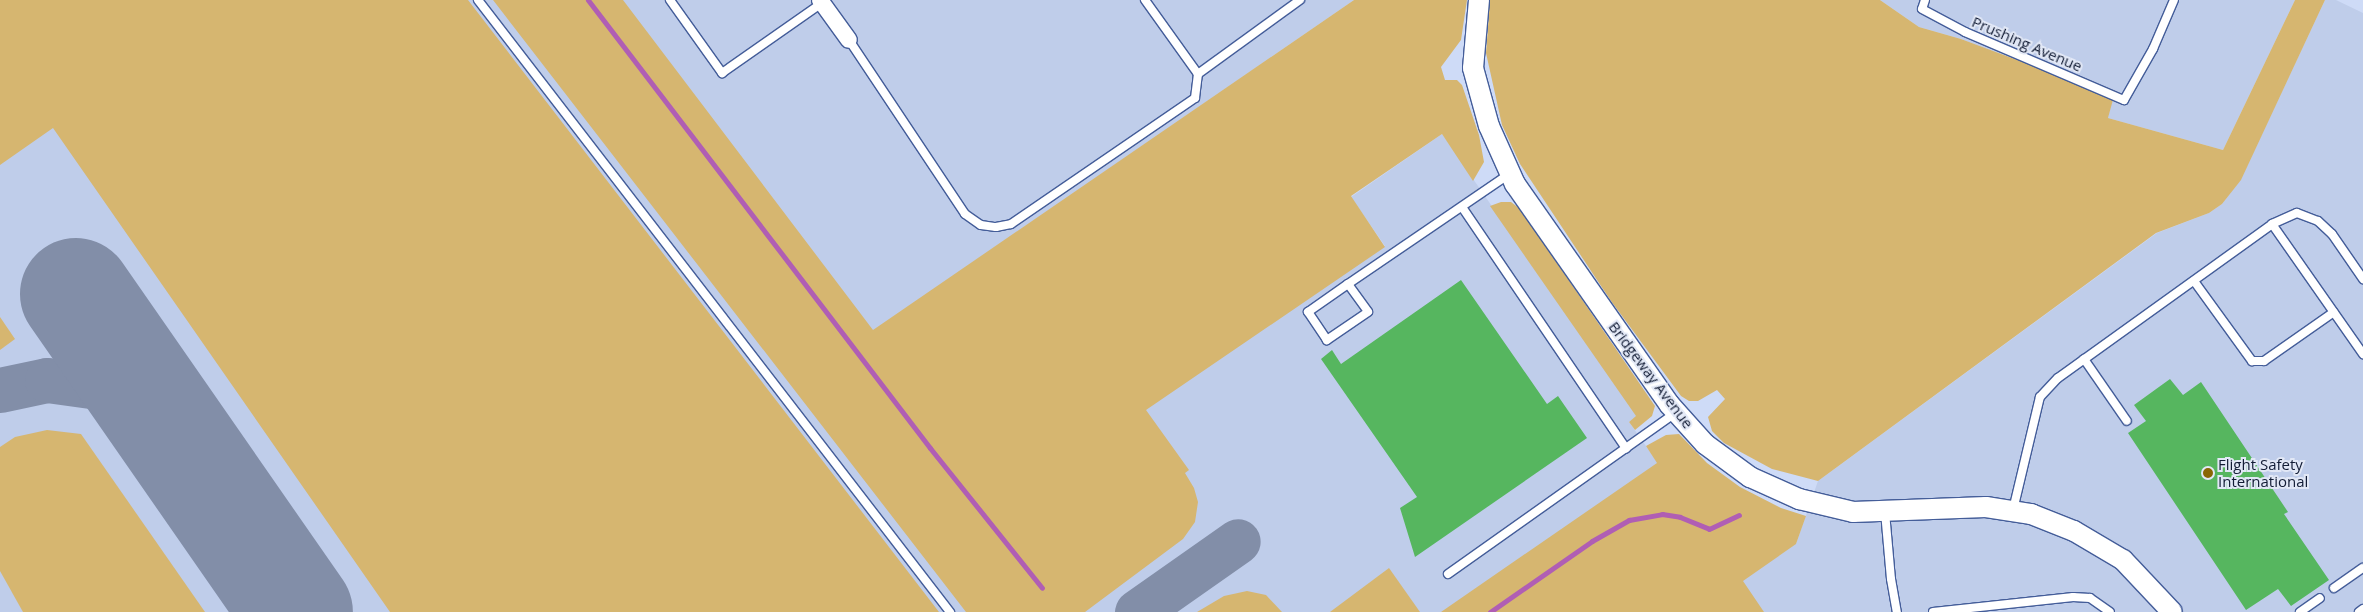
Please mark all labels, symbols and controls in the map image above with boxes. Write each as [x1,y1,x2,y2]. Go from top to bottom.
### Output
street label: Prushing Avenue [1969,13,2085,75]
street label: Bridgeway Avenue [1605,318,1697,432]
place label: Flight Safety International [2218,455,2308,490]
marker: Flight Safety International [2202,467,2214,479]

